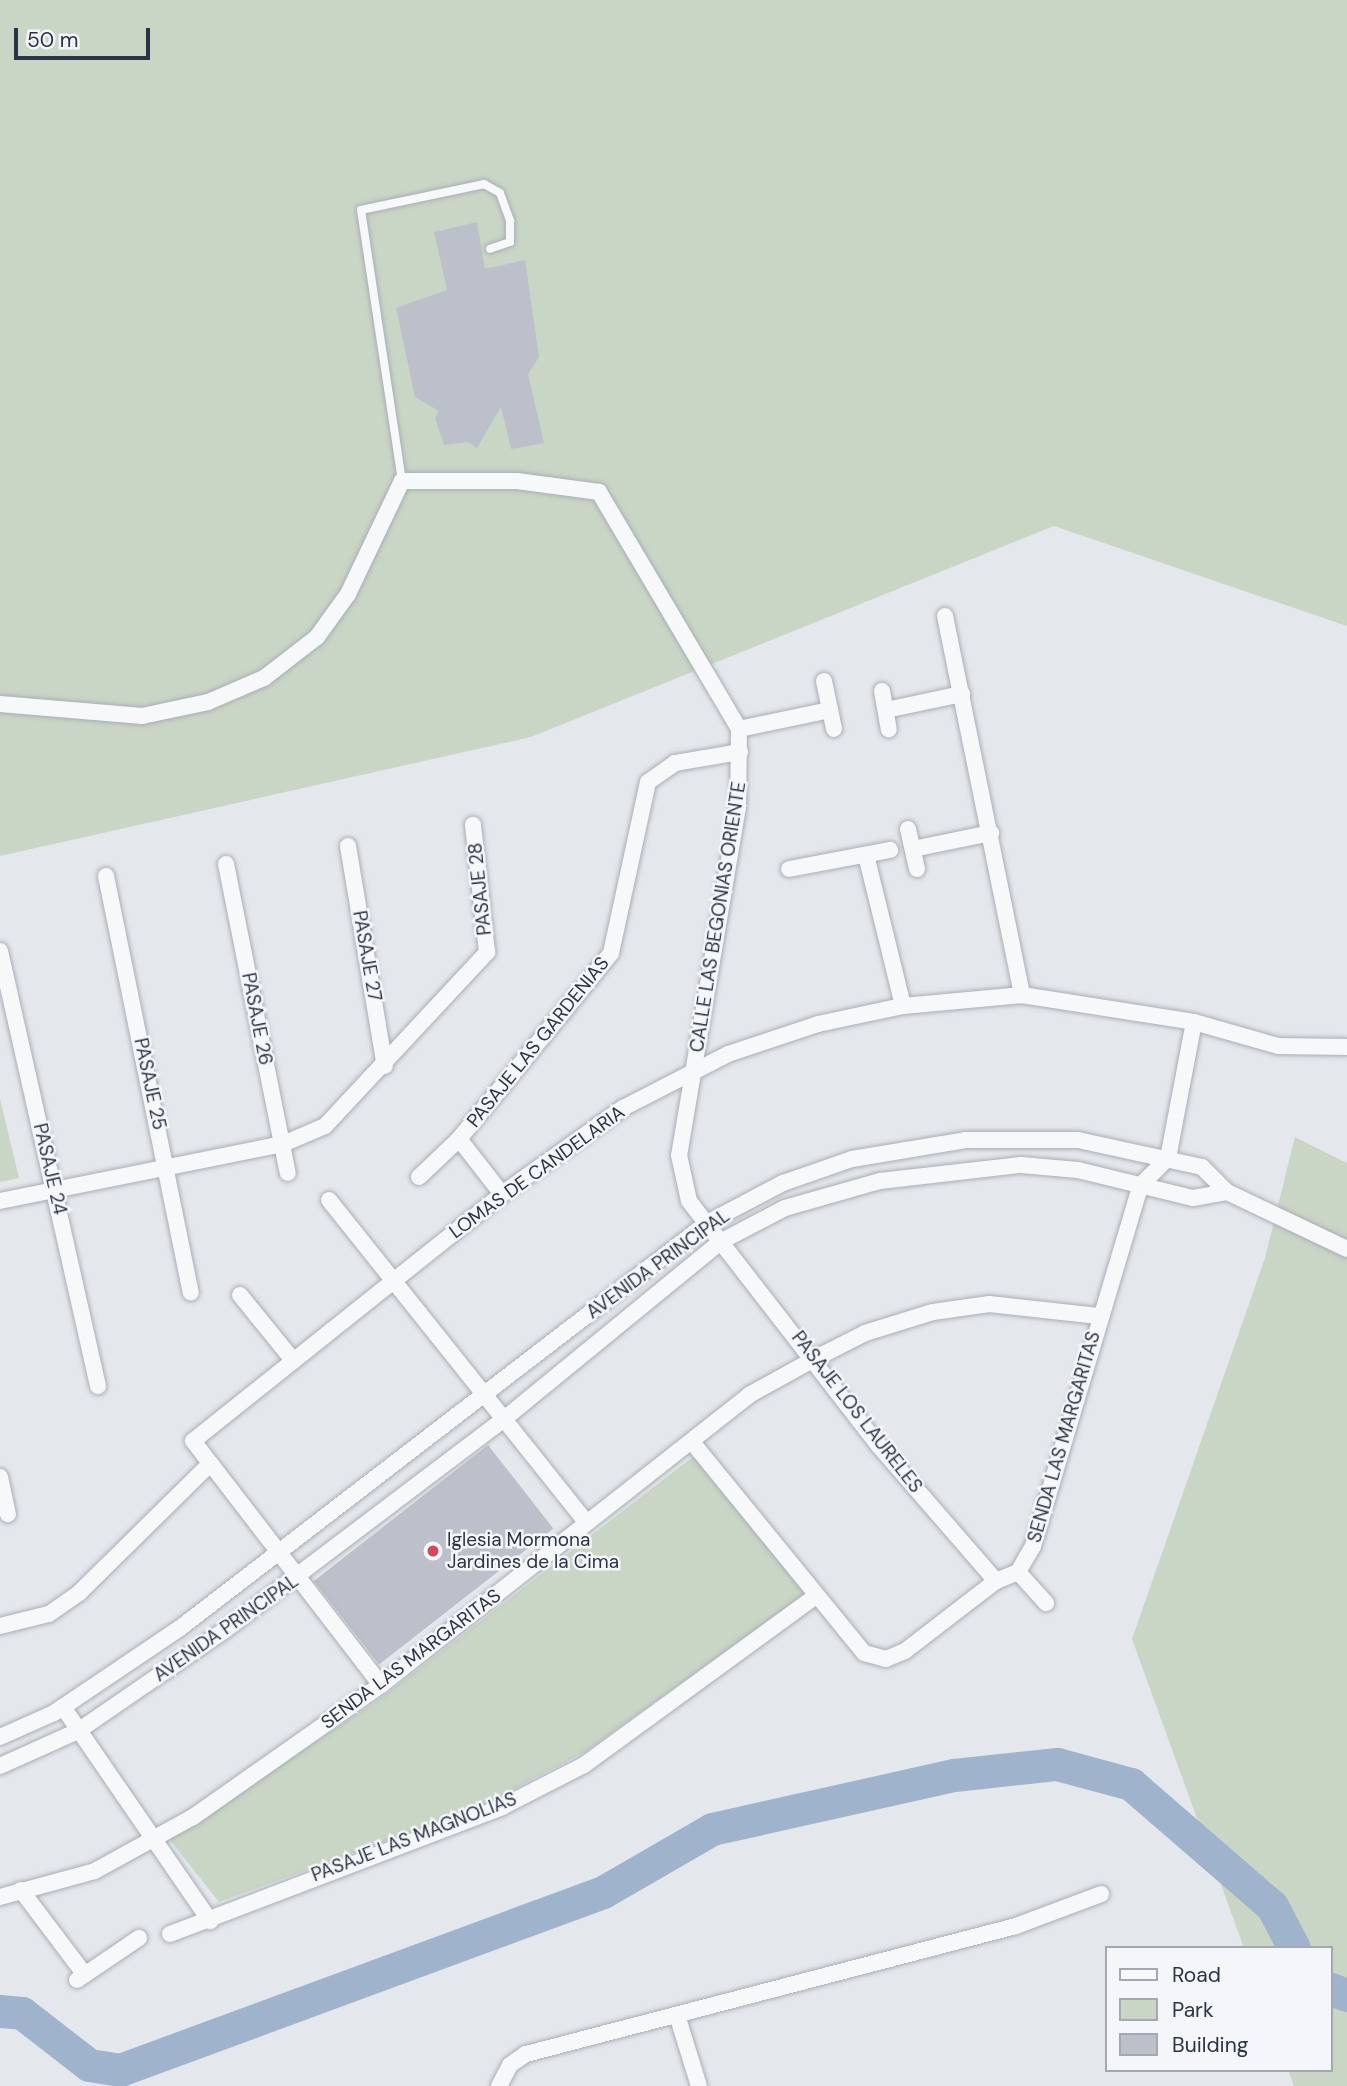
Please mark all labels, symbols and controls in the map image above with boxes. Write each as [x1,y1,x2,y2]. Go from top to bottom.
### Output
scale bar [18,14,154,58]
text: 50 m [27,26,78,54]
street label: CALLE LAS BEGONIAS ORIENTE [685,780,751,1054]
street label: PASAJE 28 [464,842,496,936]
street label: PASAJE 27 [348,909,386,1003]
street label: PASAJE LAS GARDENIAS [462,952,614,1132]
street label: PASAJE 26 [237,971,277,1067]
street label: PASAJE 25 [129,1036,171,1132]
street label: LOMAS DE CANDELARIA [445,1101,629,1243]
street label: PASAJE 24 [28,1121,72,1217]
street label: AVENIDA PRINCIPAL [582,1204,734,1324]
street label: PASAJE LOS LAURELES [787,1327,927,1497]
street label: SENDA LAS MARGARITAS [1023,1329,1105,1545]
place label: Iglesia Mormona Jardines de la Cima [447,1529,619,1573]
marker: Iglesia Mormona Jardines de la Cima [425,1543,441,1559]
street label: AVENIDA PRINCIPAL [149,1569,303,1687]
street label: SENDA LAS MARGARITAS [317,1584,505,1734]
street label: PASAJE LAS MAGNOLIAS [308,1787,520,1887]
legend [1106,1946,1333,2072]
text: Road [1172,1961,1221,1989]
text: Park [1172,1996,1213,2024]
text: Building [1172,2031,1248,2059]

